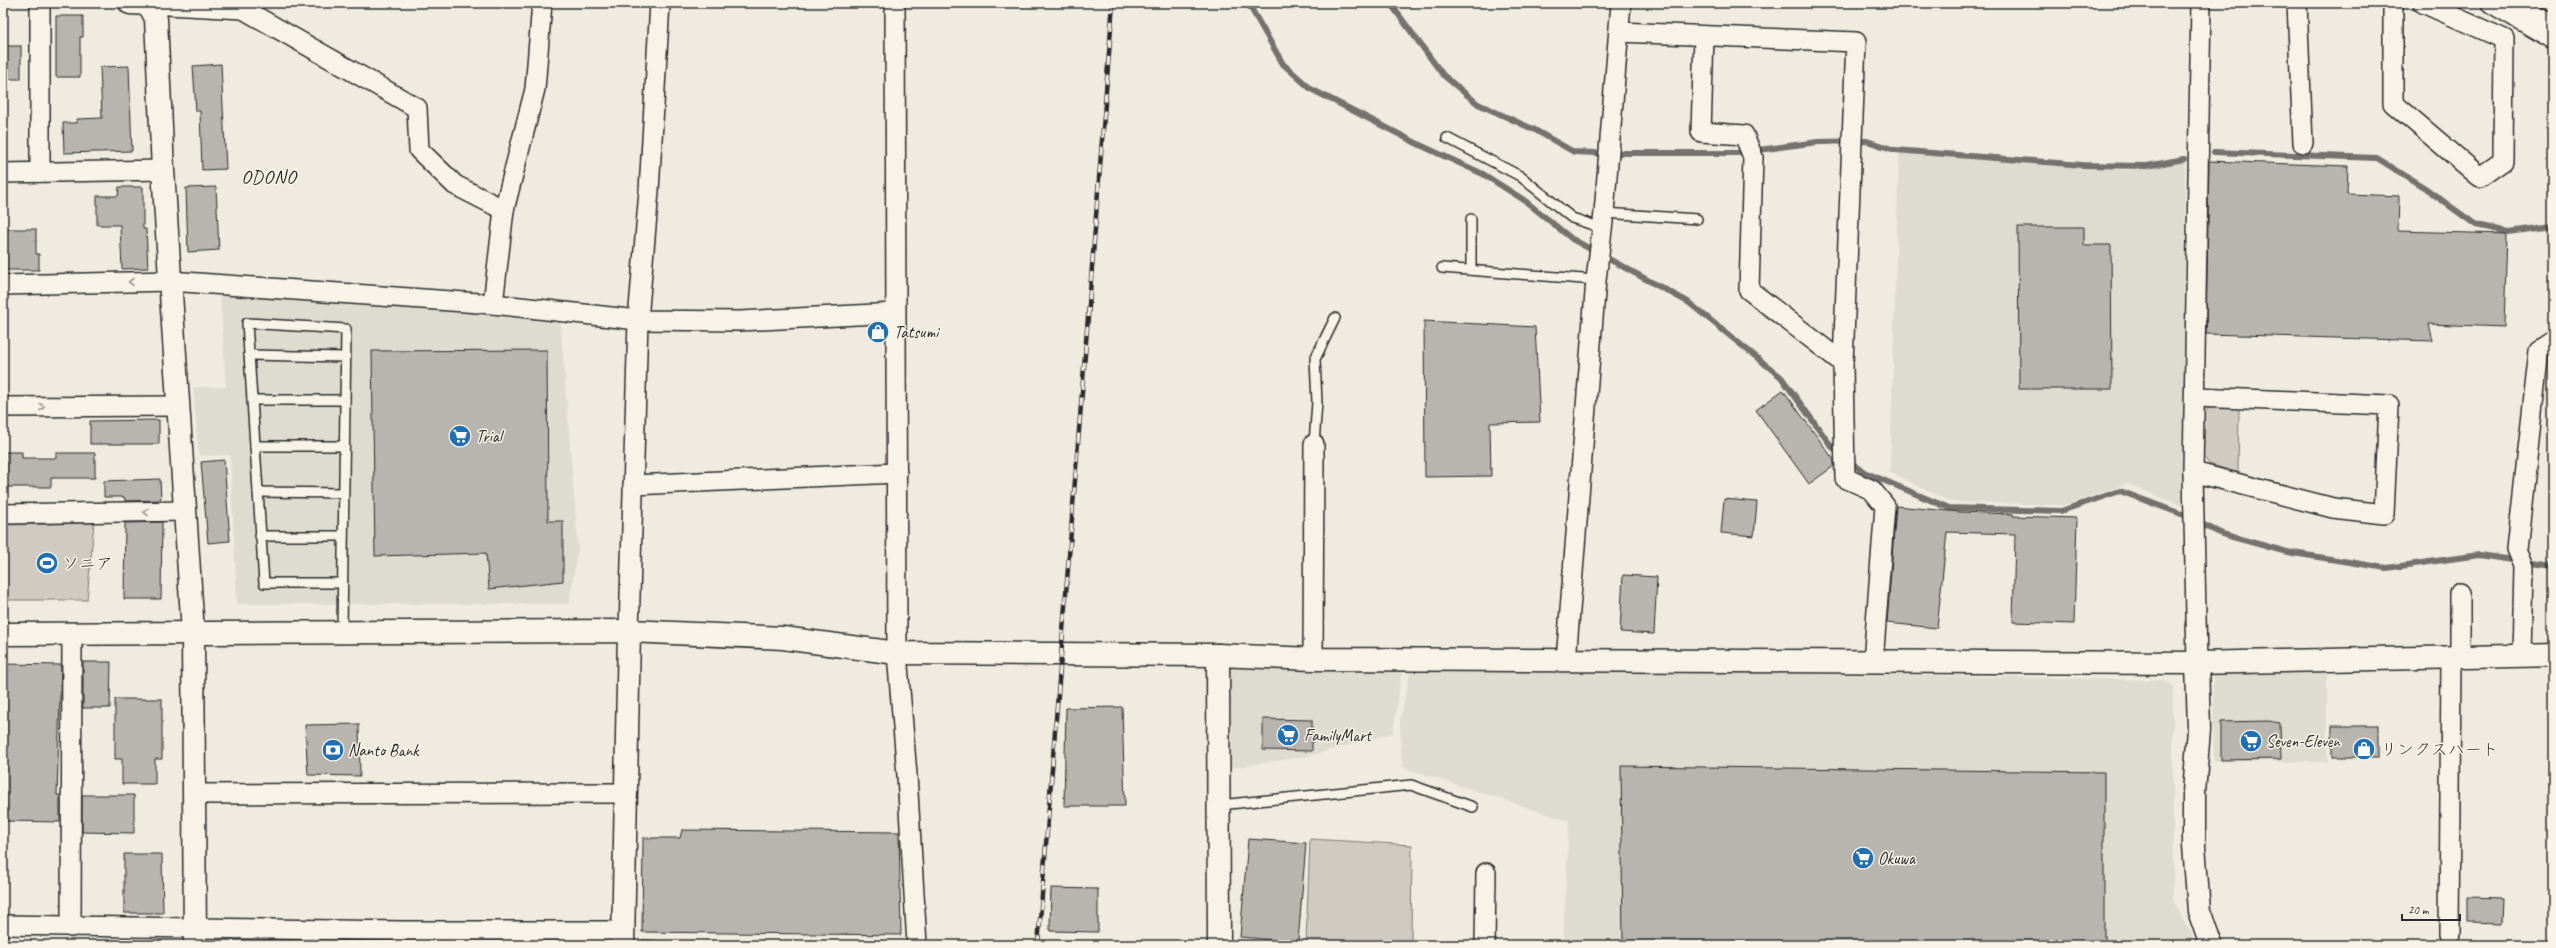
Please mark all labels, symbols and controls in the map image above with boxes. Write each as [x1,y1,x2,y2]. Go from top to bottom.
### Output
district label: ODONO [241,165,298,189]
one-way arrow [128,278,134,286]
shop icon: Tatsumi [865,319,891,345]
place label: Tatsumi [894,322,941,343]
one-way arrow [39,403,45,411]
supermarket icon: Trial [447,423,473,449]
place label: Trial [476,426,505,447]
one-way arrow [143,508,149,516]
sports icon: ソニア [34,550,60,576]
place label: ソニア [62,553,113,574]
supermarket icon: FamilyMart [1275,722,1301,748]
place label: FamilyMart [1304,725,1373,746]
supermarket icon: Seven-Eleven [2238,728,2264,754]
place label: Seven-Eleven [2266,731,2341,752]
shop icon: リンクスハート [2351,736,2377,762]
bank icon: Nanto Bank [320,737,346,763]
place label: リンクスハート [2380,739,2499,760]
place label: Nanto Bank [348,740,420,761]
supermarket icon: Okuwa [1850,845,1876,871]
place label: Okuwa [1878,848,1916,869]
scale bar [2402,896,2460,922]
text: 20 m [2408,902,2430,918]

